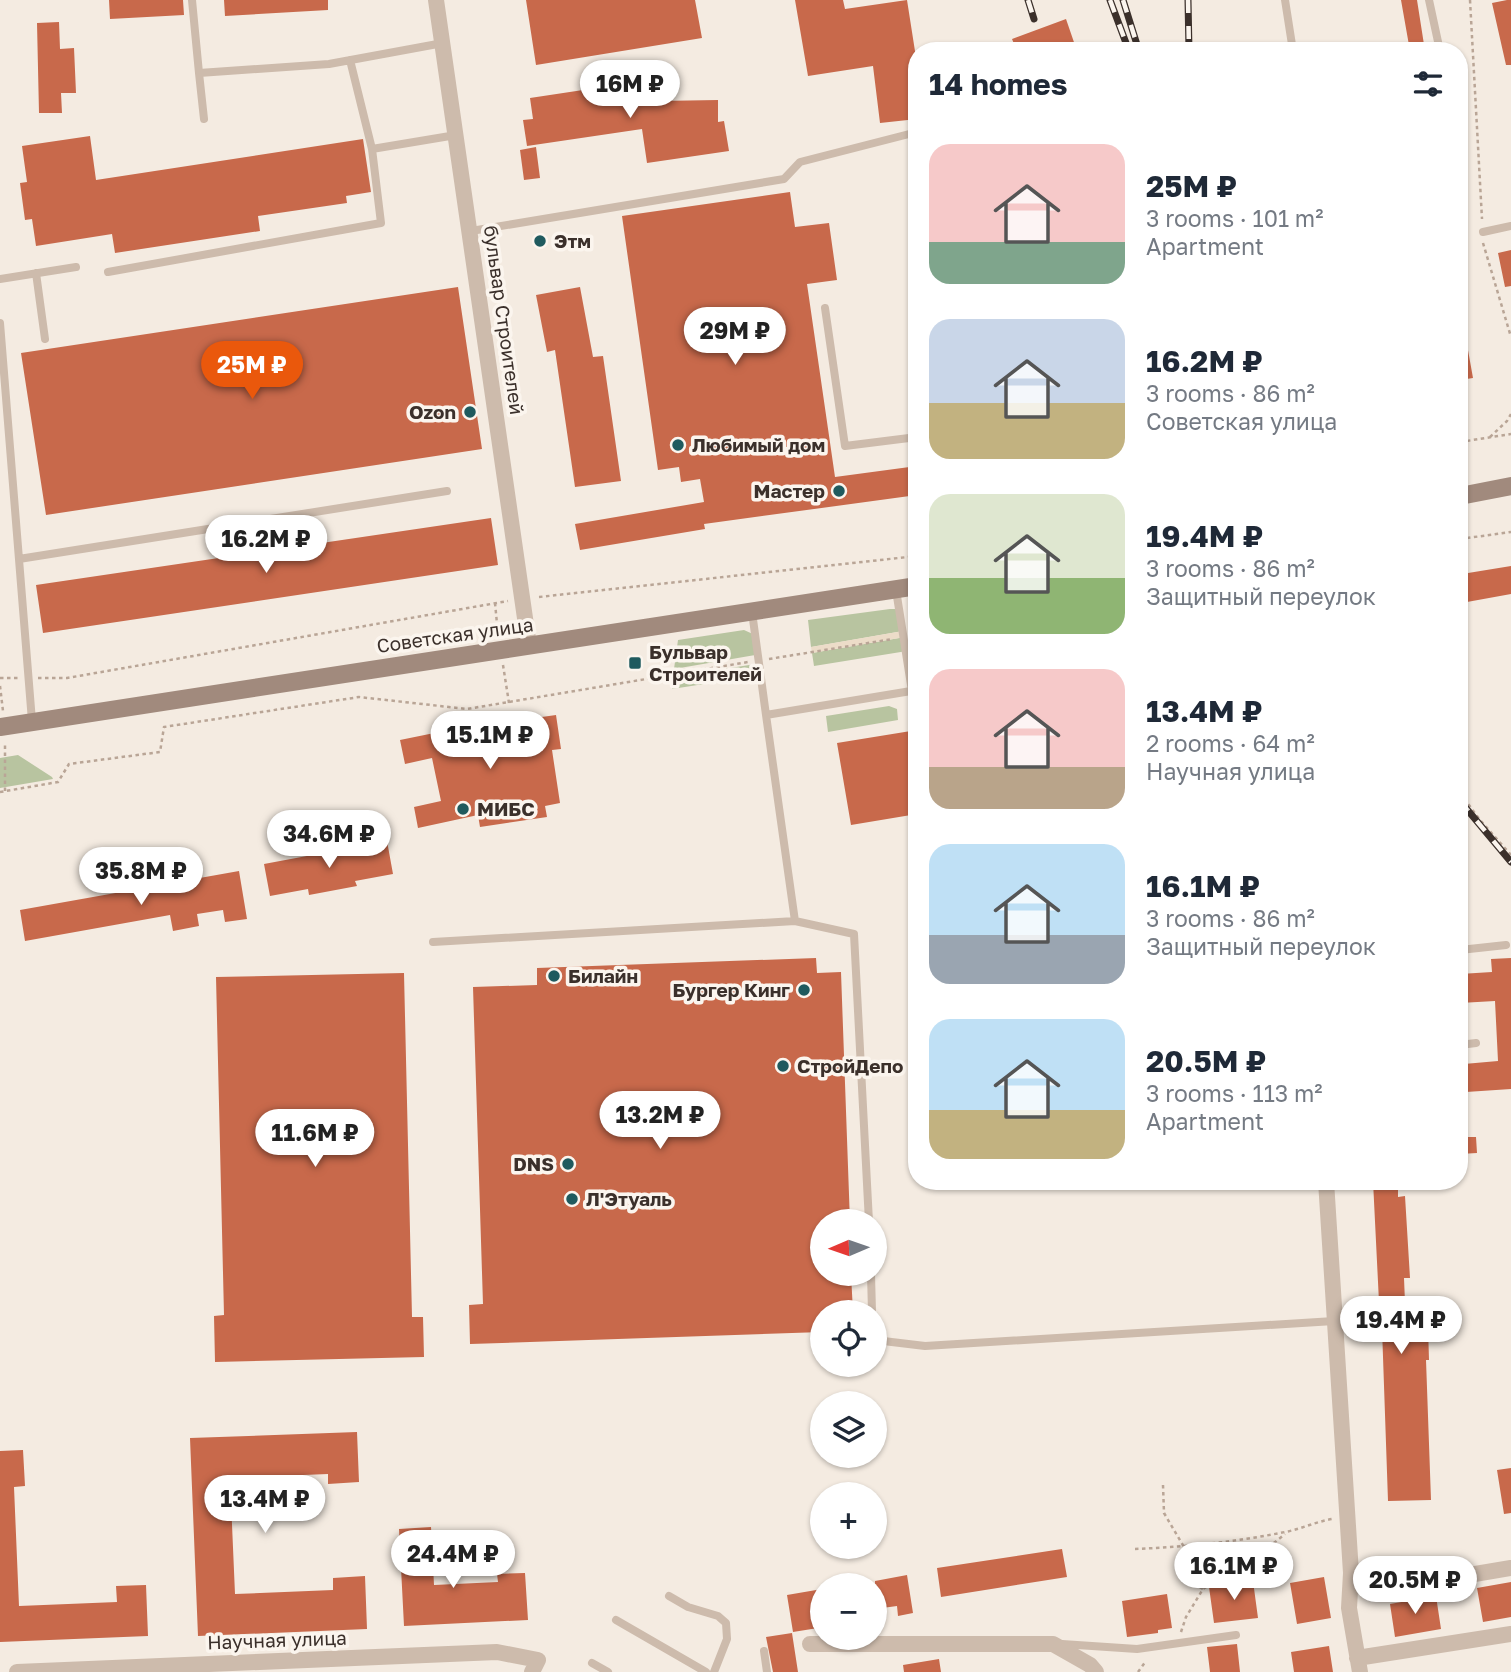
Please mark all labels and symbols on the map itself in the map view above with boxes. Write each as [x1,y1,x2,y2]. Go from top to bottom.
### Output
pin: 16M ₽ [581,60,679,120]
street label: бульвар Строителей [480,224,529,416]
place label: Этм [554,229,591,252]
marker: Этм [532,233,548,249]
pin: 29M ₽ [686,308,784,367]
pin: 25M ₽ [203,342,301,401]
place label: Ozon [409,400,456,423]
marker: Ozon [462,404,478,420]
place label: Любимый дом [692,433,825,456]
marker: Любимый дом [670,437,686,453]
place label: Мастер [754,479,825,502]
marker: Мастер [831,483,847,499]
pin: 16.2M ₽ [201,516,331,575]
street label: Советская улица [375,612,535,657]
place label: Бульвар Строителей [649,640,762,685]
marker: Бульвар Строителей [627,655,643,671]
pin: 15.1M ₽ [425,712,555,771]
place label: МИБС [477,797,535,820]
marker: МИБС [455,801,471,817]
pin: 34.6M ₽ [264,810,394,870]
pin: 35.8M ₽ [76,848,206,907]
place label: Билайн [568,964,638,987]
marker: Билайн [546,968,562,984]
place label: Бургер Кинг [672,978,790,1001]
marker: Бургер Кинг [796,982,812,998]
place label: СтройДепо [797,1054,903,1077]
marker: СтройДепо [775,1058,791,1074]
pin: 13.2M ₽ [595,1092,725,1151]
pin: 11.6M ₽ [250,1110,380,1169]
place label: DNS [513,1152,554,1175]
marker: DNS [560,1156,576,1172]
place label: Л'Этуаль [586,1187,672,1210]
marker: Л'Этуаль [564,1191,580,1207]
north arrow [810,1209,887,1286]
pin: 19.4M ₽ [1336,1296,1466,1356]
pin: 13.4M ₽ [200,1476,330,1535]
pin: 24.4M ₽ [388,1530,518,1590]
pin: 16.1M ₽ [1169,1542,1299,1602]
pin: 20.5M ₽ [1350,1556,1480,1616]
street label: Научная улица [207,1626,347,1653]

